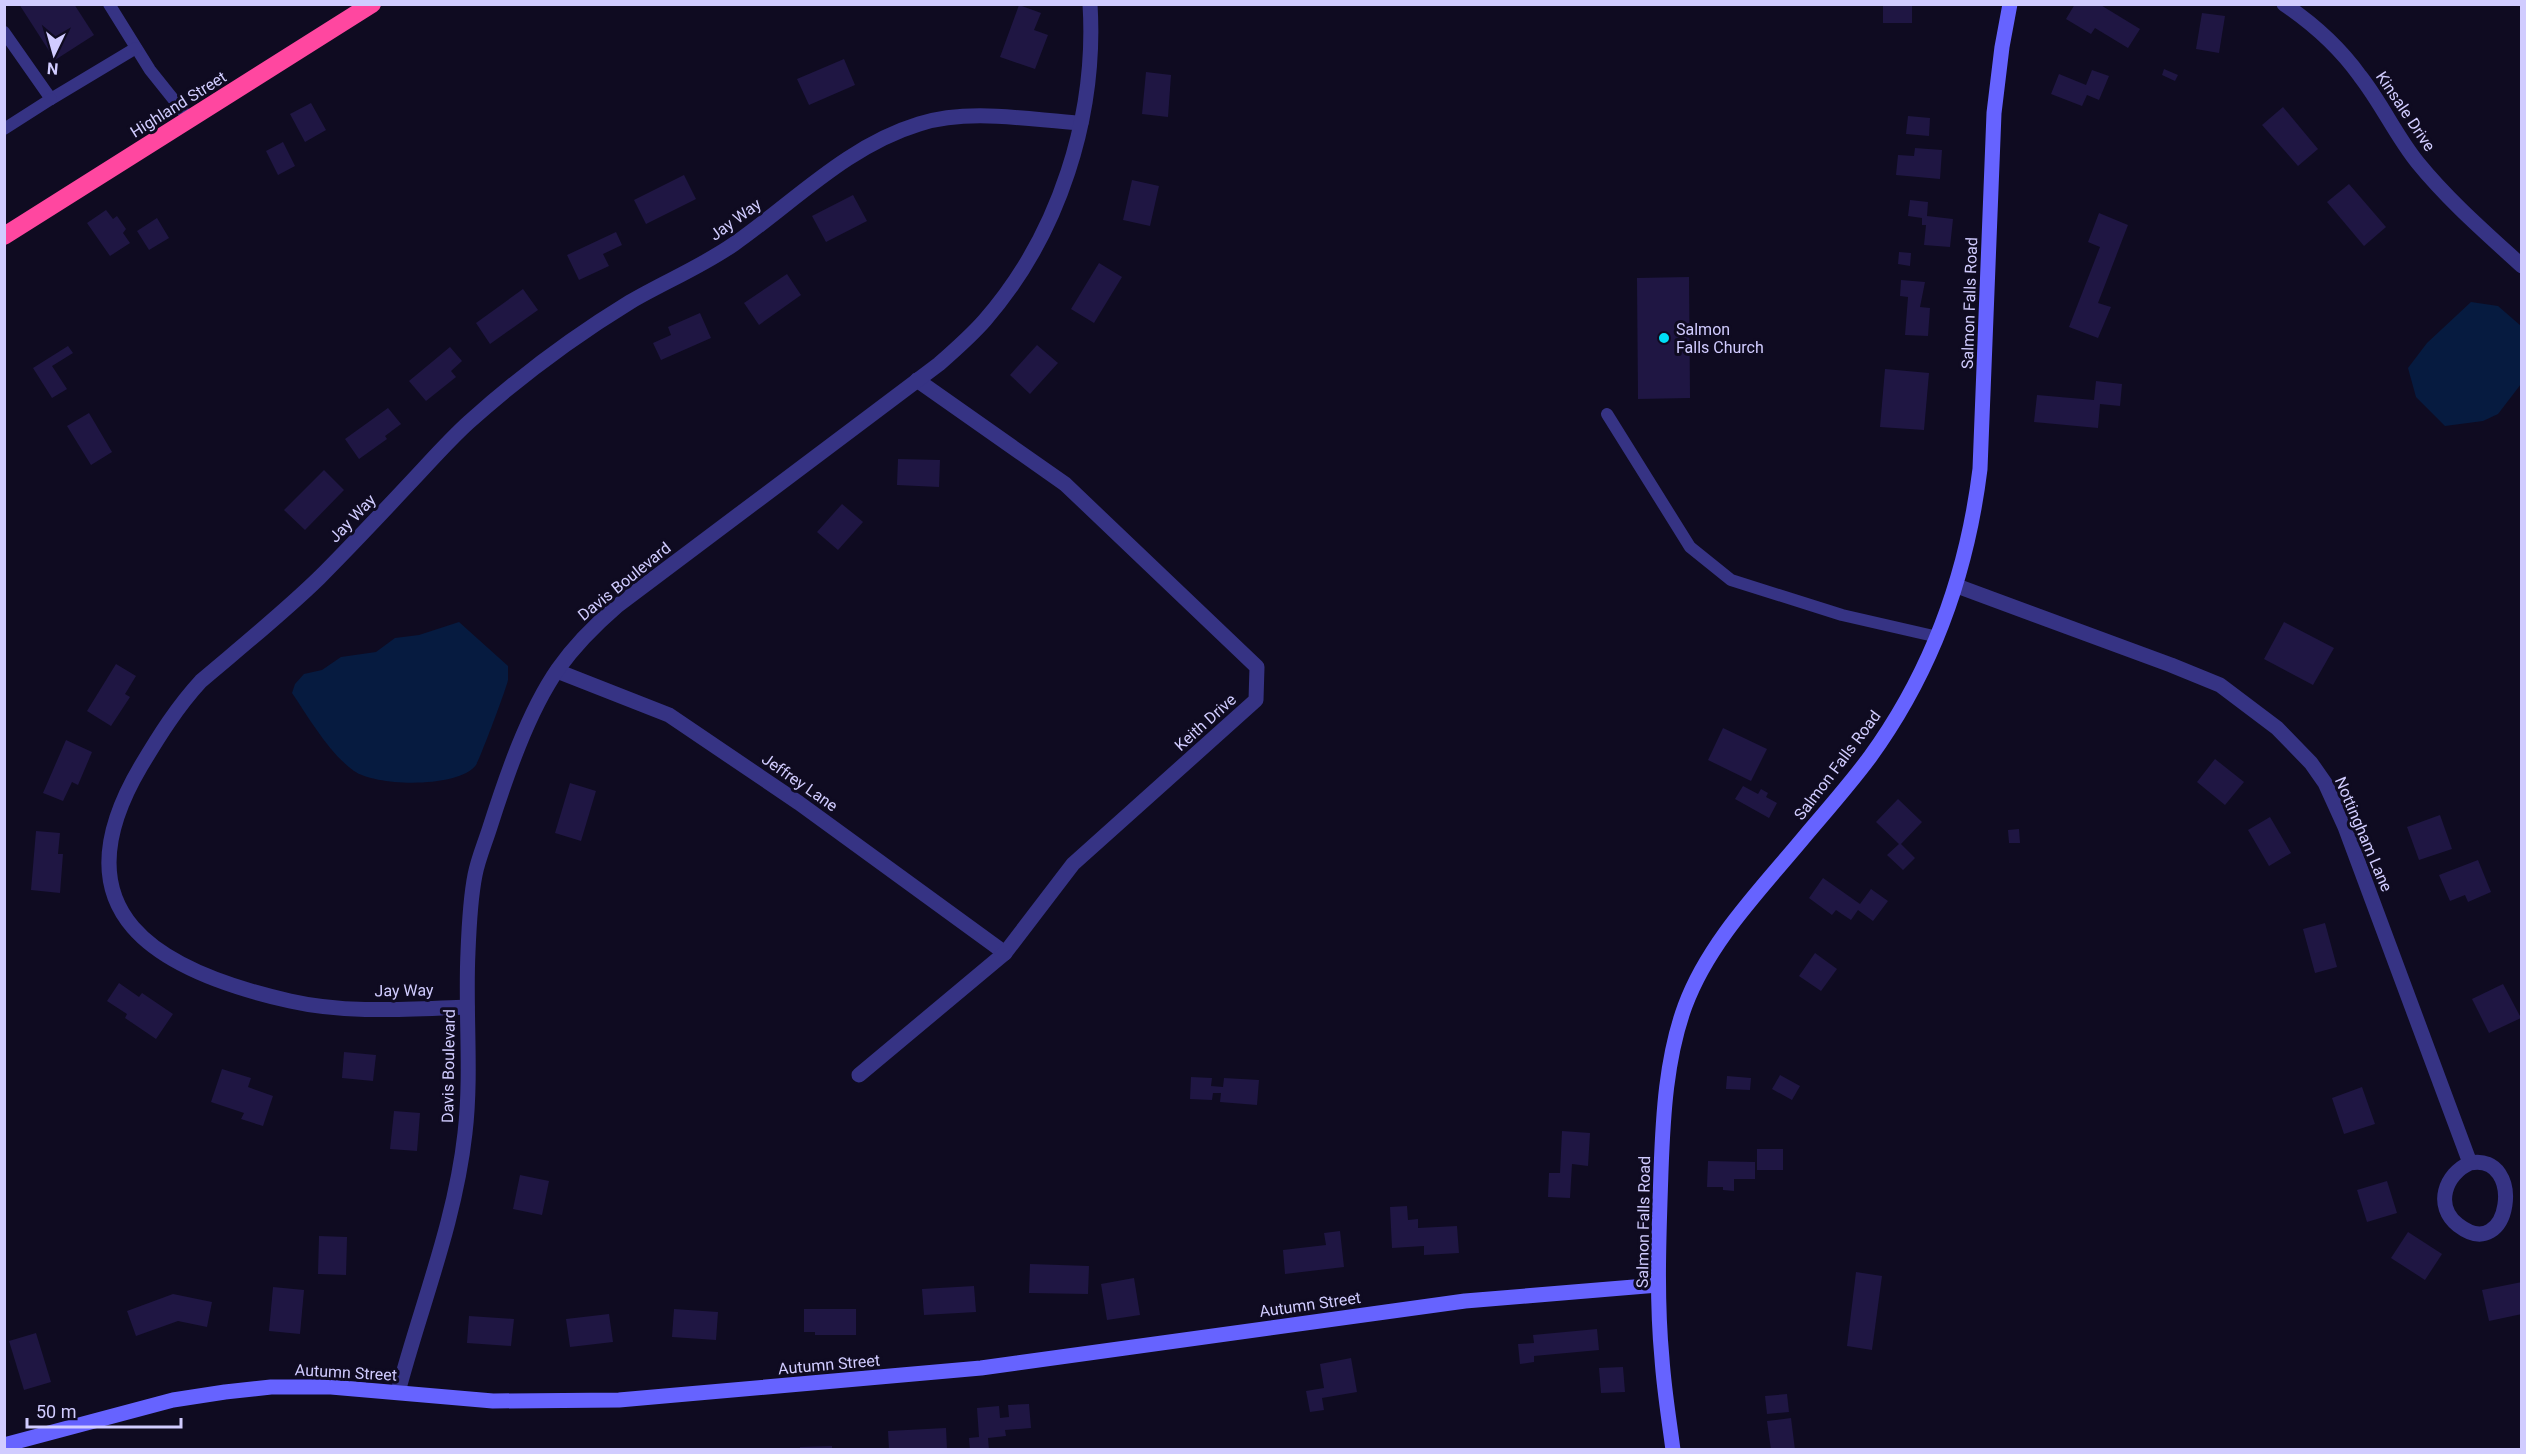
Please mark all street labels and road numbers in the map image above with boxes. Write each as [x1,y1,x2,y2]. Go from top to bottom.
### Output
street label: Highland Street [127,67,230,142]
street label: Kinsale Drive [2372,68,2439,155]
street label: Jay Way [706,194,765,244]
street label: Salmon Falls Road [1958,237,1981,369]
street label: Jay Way [325,490,380,546]
street label: Davis Boulevard [574,538,675,625]
street label: Keith Drive [1171,690,1240,755]
street label: Salmon Falls Road [1790,707,1885,824]
street label: Jeffrey Lane [758,749,841,816]
street label: Nottingham Lane [2331,774,2396,894]
street label: Jay Way [374,980,434,1001]
street label: Davis Boulevard [438,1009,459,1123]
street label: Salmon Falls Road [1633,1156,1654,1288]
street label: Autumn Street [1258,1288,1362,1321]
street label: Autumn Street [777,1351,881,1378]
street label: Autumn Street [294,1360,398,1385]

